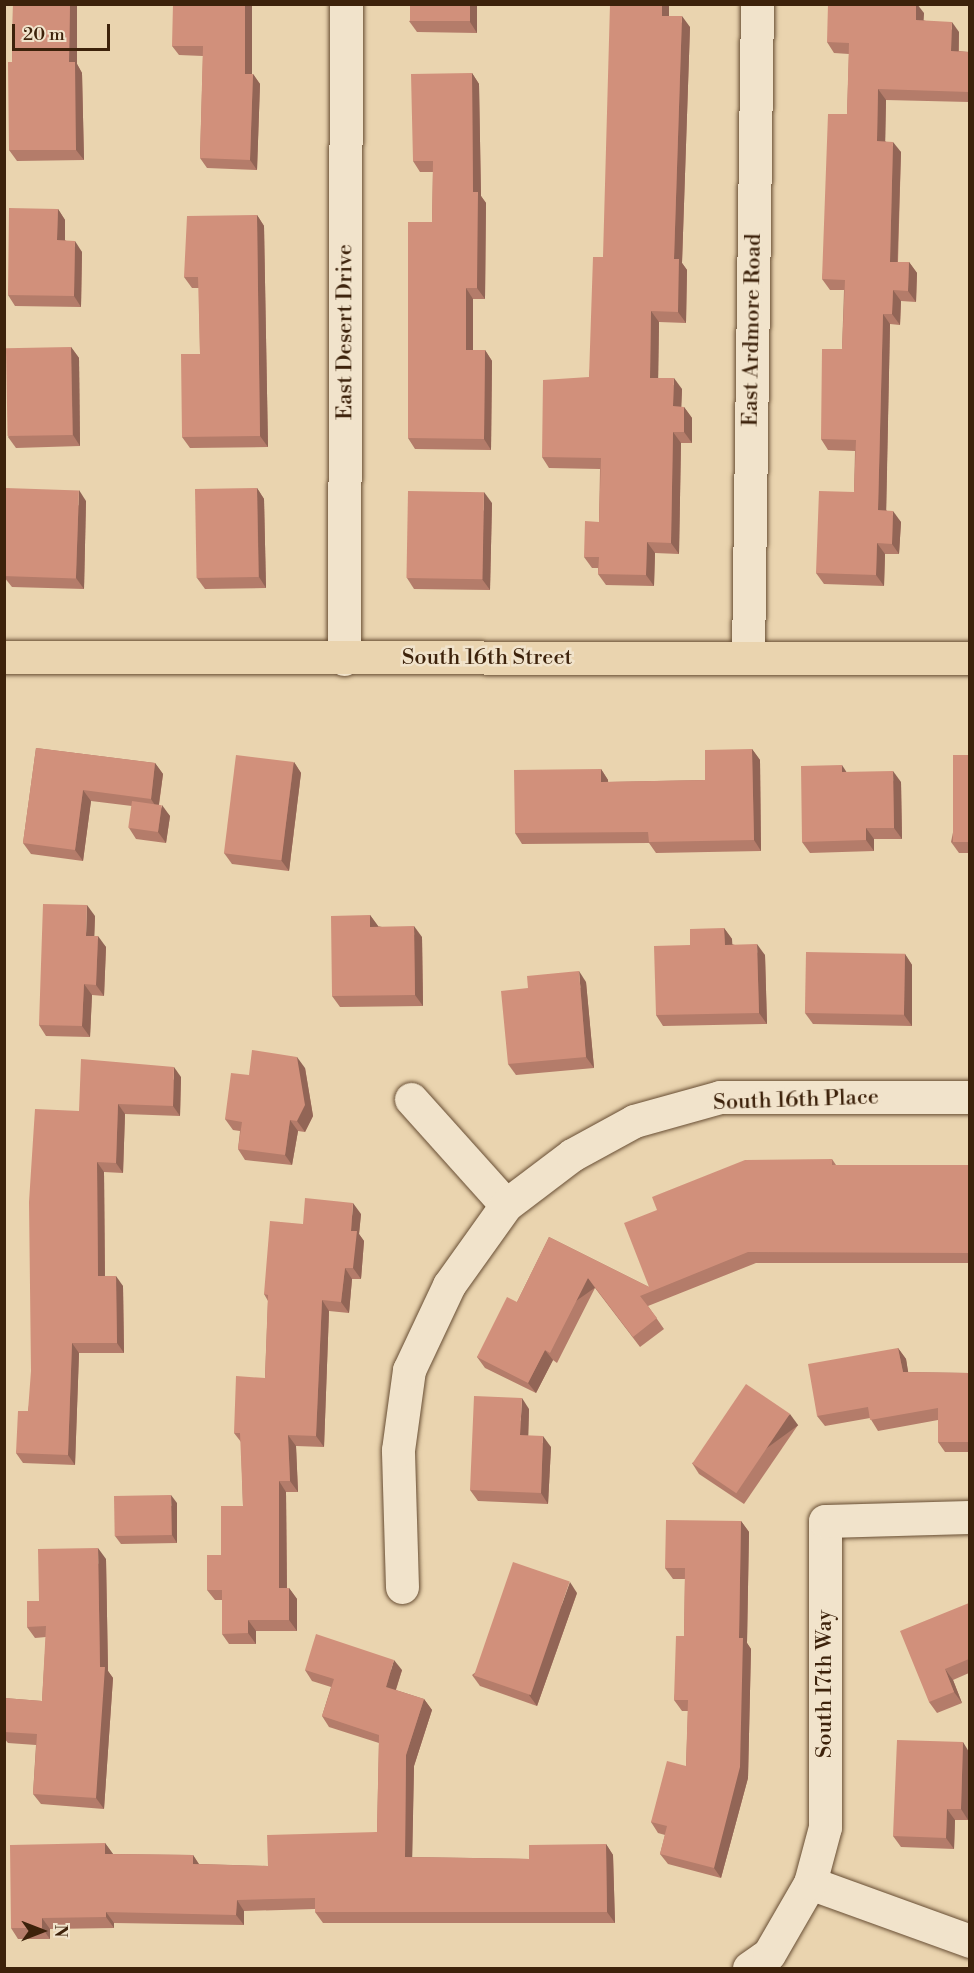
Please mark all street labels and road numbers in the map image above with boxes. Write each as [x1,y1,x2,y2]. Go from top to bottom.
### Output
street label: East Ardmore Road [737,233,767,427]
street label: East Desert Drive [332,244,358,420]
street label: South 16th Street [402,645,572,671]
street label: South 16th Place [713,1084,879,1116]
street label: South 17th Way [812,1610,838,1758]

